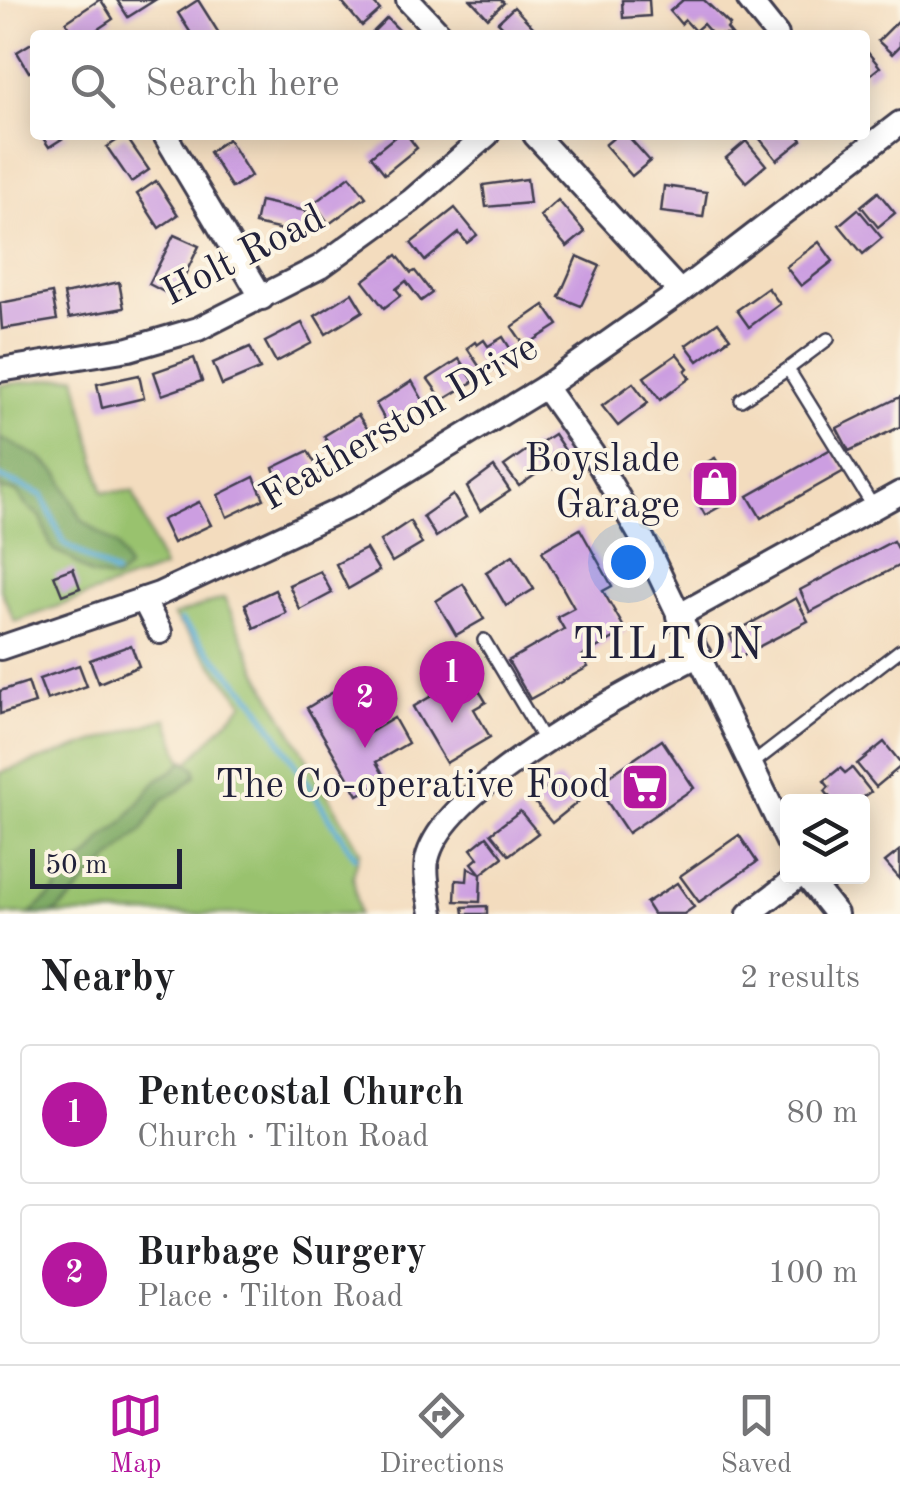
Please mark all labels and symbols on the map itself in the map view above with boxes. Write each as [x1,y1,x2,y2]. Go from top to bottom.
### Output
street label: Holt Road [156,199,332,315]
street label: Featherston Drive [254,328,546,520]
place label: Boyslade Garage [524,441,680,527]
shop icon: Boyslade Garage [689,458,741,510]
your location [603,537,654,588]
district label: TILTON [572,624,766,669]
pin: 1 [420,640,484,723]
pin: 2 [332,666,398,748]
supermarket icon: The Co-operative Food [619,761,671,813]
place label: The Co-operative Food [215,767,610,807]
scale bar [30,844,182,888]

